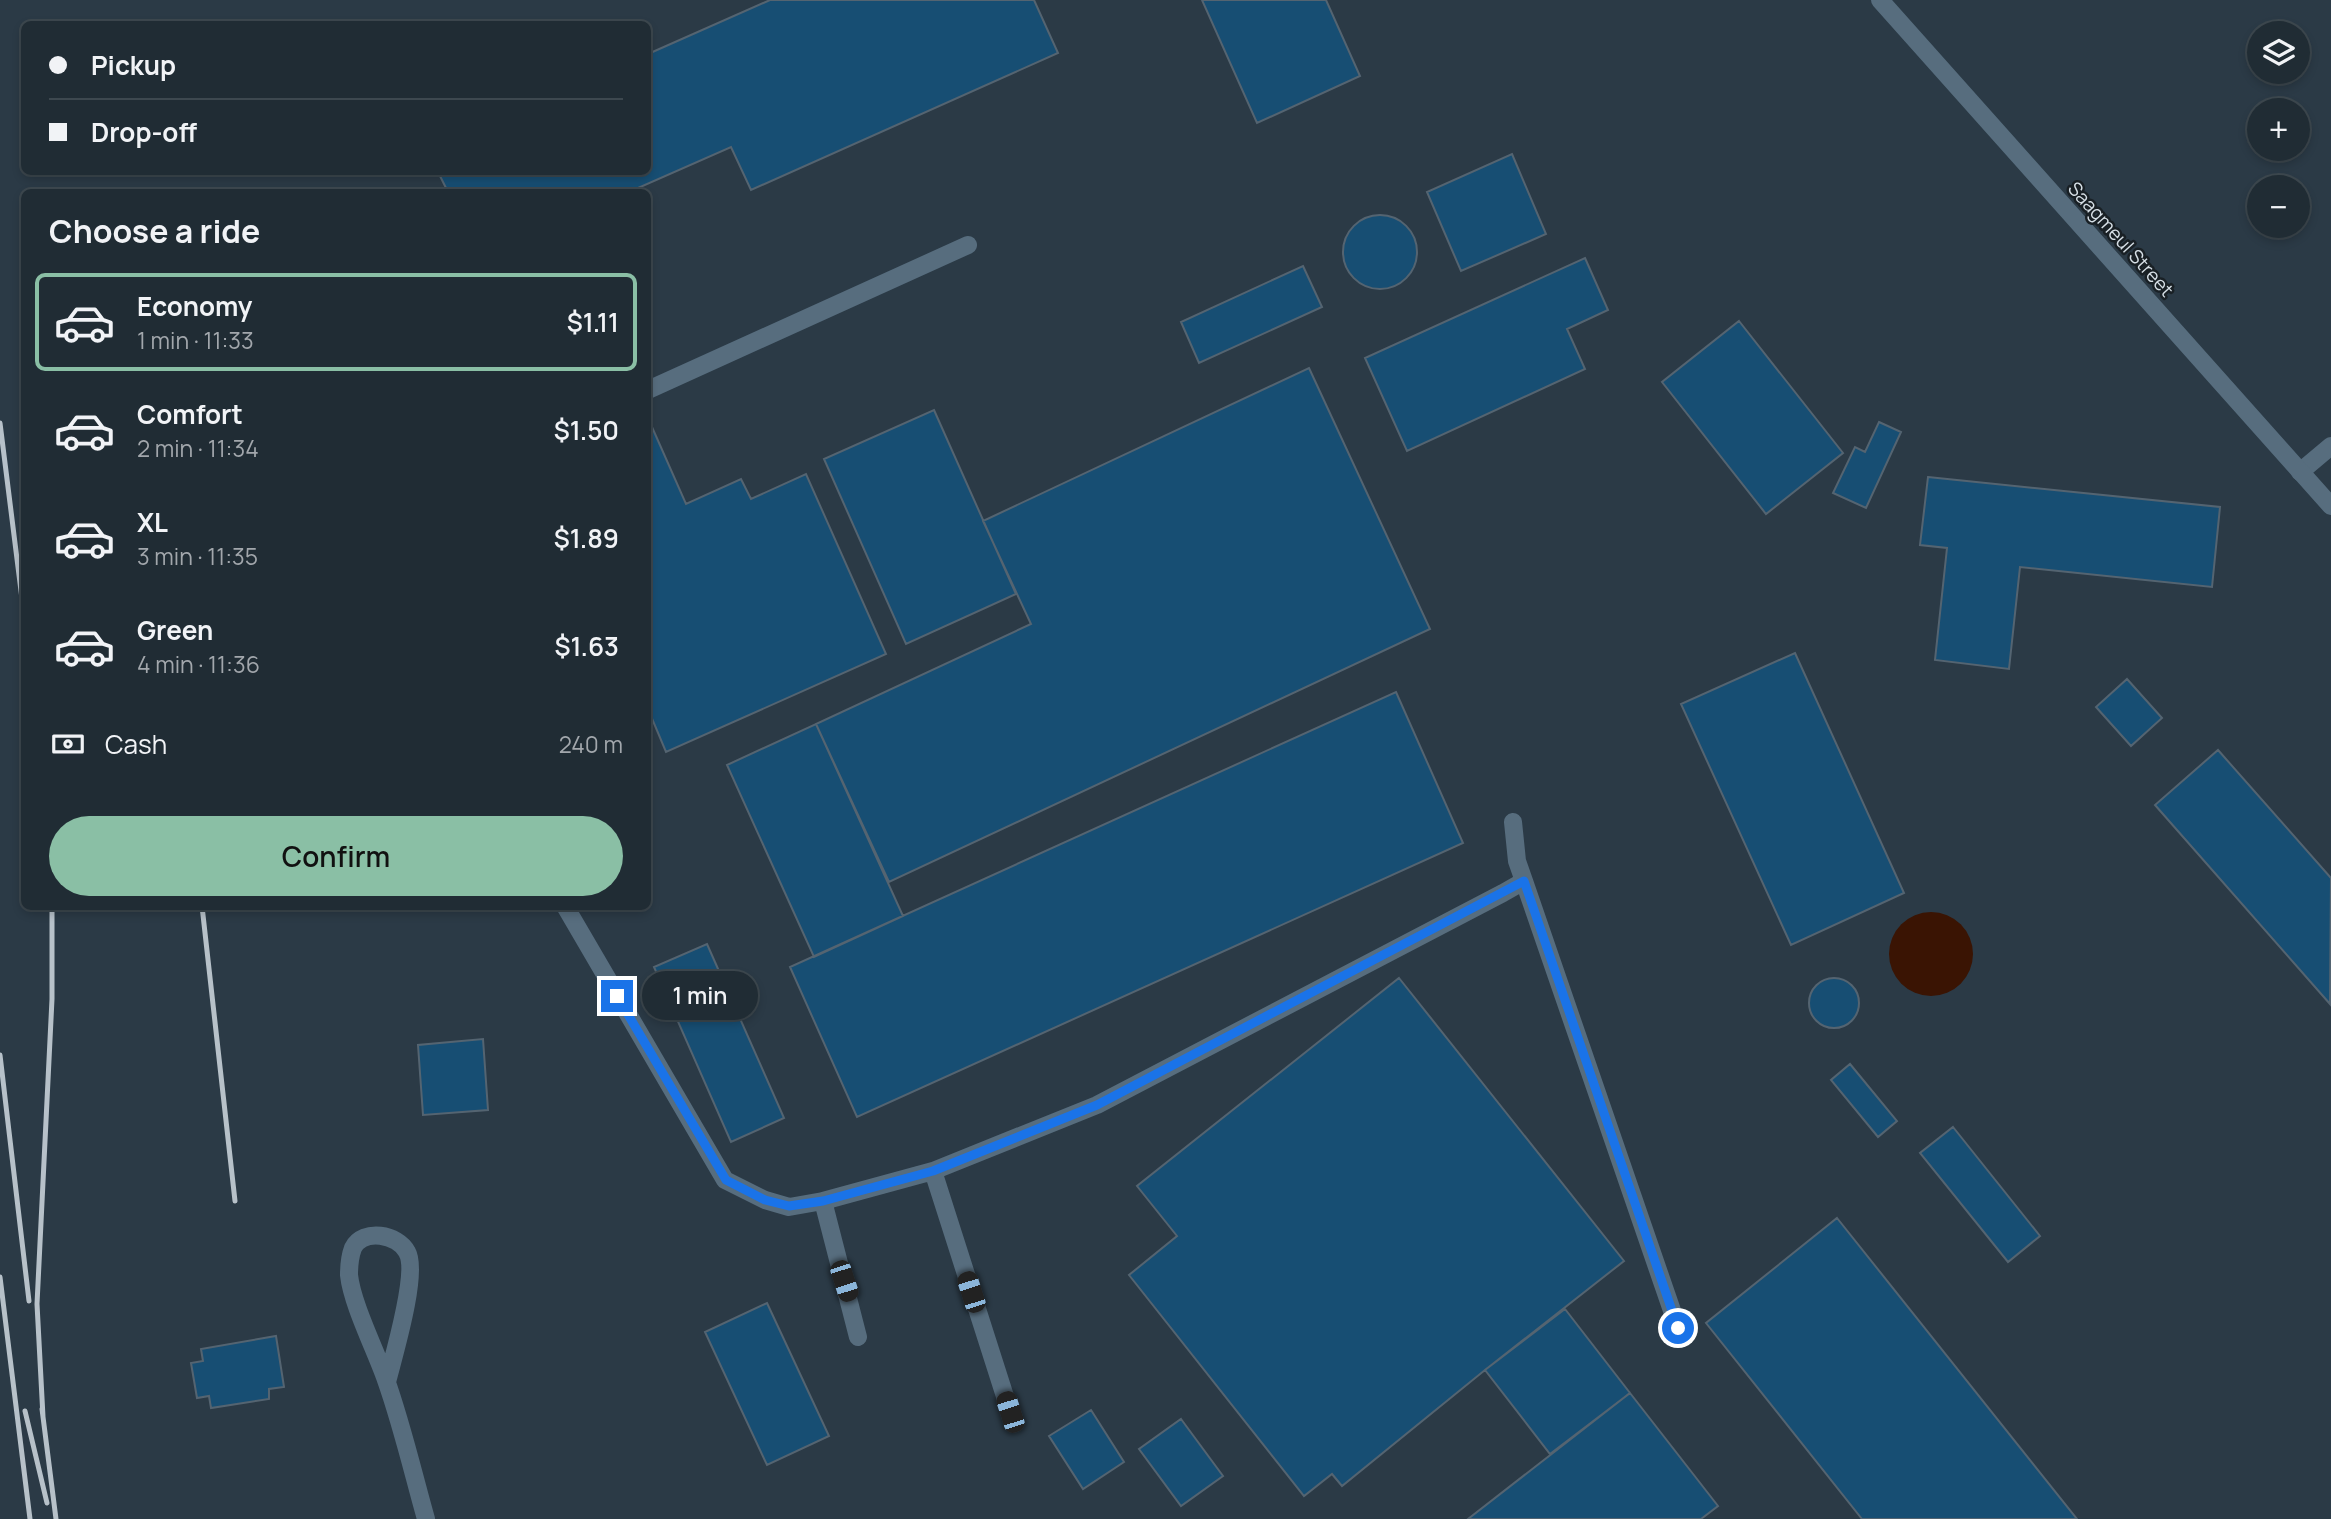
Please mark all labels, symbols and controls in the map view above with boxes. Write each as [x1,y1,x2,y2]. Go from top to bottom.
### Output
map controls [2247,21,2310,238]
button: layers [2247,21,2310,84]
text: Pickup [91,47,176,83]
button: + [2247,98,2310,161]
text: Drop-off [91,114,197,150]
button: − [2247,175,2310,238]
street label: Saagmeul Street [2062,176,2180,302]
text: Choose a ride [49,209,260,253]
text: Economy [137,288,252,324]
icon: car [53,291,116,354]
text: $1.11 [567,304,619,340]
text: 1 min · 11:33 [137,324,254,356]
text: Comfort [137,396,243,432]
icon: car [53,399,116,462]
text: $1.50 [554,412,619,448]
text: 2 min · 11:34 [137,432,259,464]
text: XL [137,504,168,540]
icon: car [53,507,116,570]
text: $1.89 [554,520,619,556]
text: 3 min · 11:35 [137,540,258,572]
text: Green [137,612,213,648]
icon: car [53,615,116,678]
text: $1.63 [555,628,619,664]
text: 4 min · 11:36 [137,648,260,680]
icon: cash [49,725,87,763]
text: Cash [105,726,167,762]
text: 240 m [559,728,623,760]
button: Confirm [49,816,623,896]
callout: 1 min [642,972,757,1020]
text: 1 min [673,979,727,1011]
route end [601,980,633,1012]
car [828,1258,861,1304]
car [955,1269,988,1315]
route start [1662,1312,1694,1344]
car [994,1389,1027,1435]

